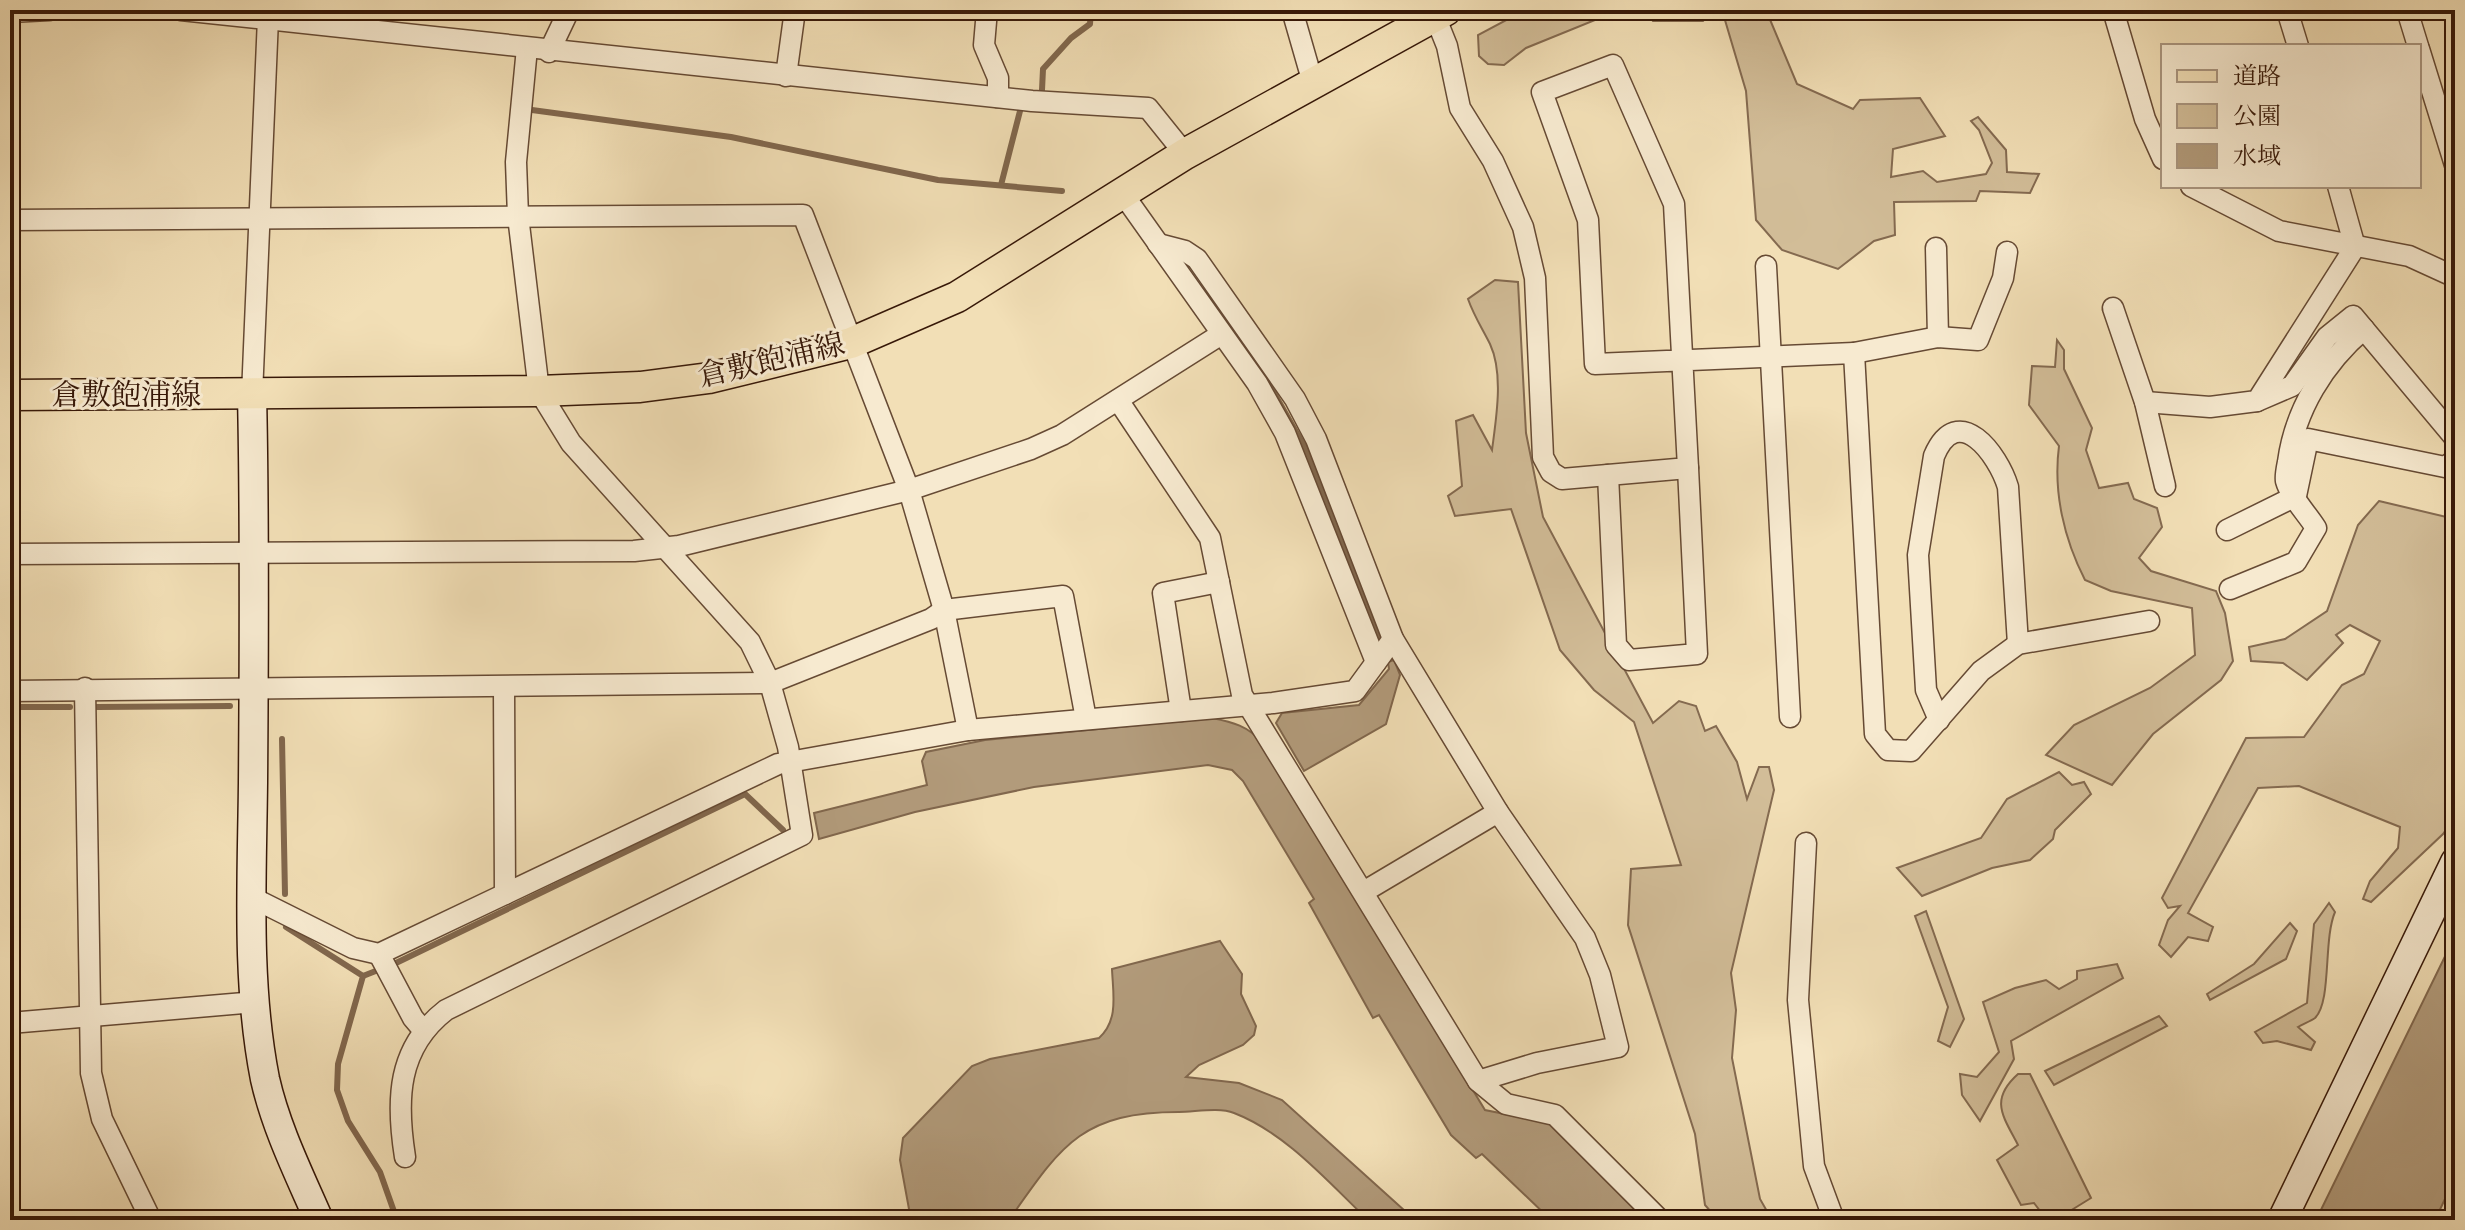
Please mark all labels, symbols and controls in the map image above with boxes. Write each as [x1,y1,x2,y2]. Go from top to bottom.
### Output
legend [2161,44,2421,188]
text: 道路 [2233,60,2281,92]
text: 公園 [2233,100,2281,132]
text: 水域 [2233,140,2281,172]
street label: 倉敷飽浦線 [693,324,849,396]
street label: 倉敷飽浦線 [51,375,201,415]

